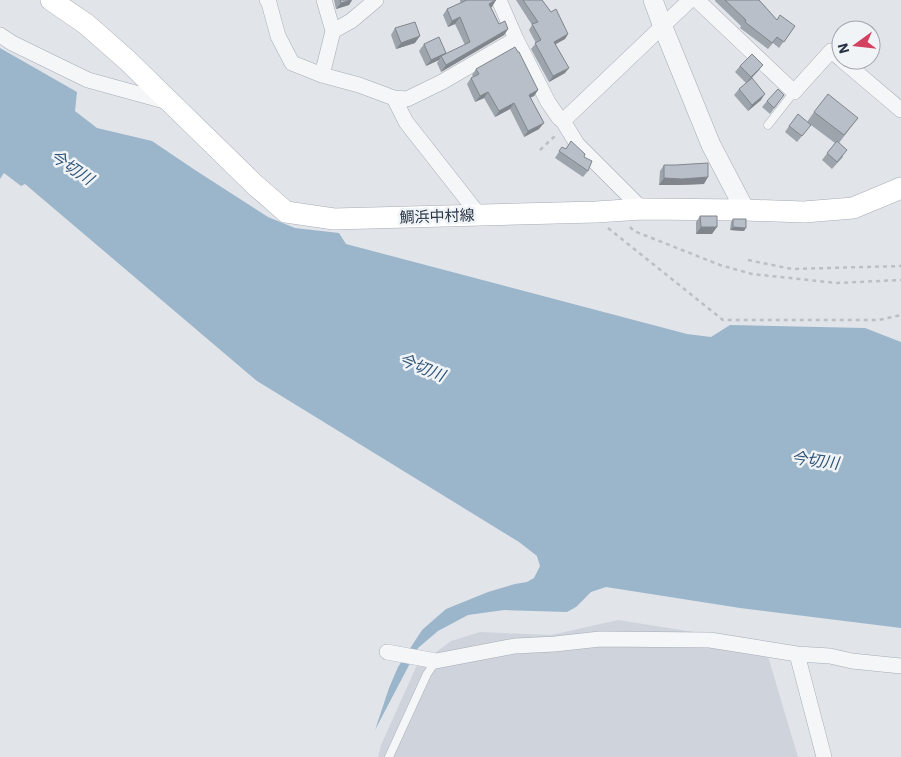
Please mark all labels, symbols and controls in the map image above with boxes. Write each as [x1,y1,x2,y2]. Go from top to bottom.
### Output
north arrow [831,20,881,70]
text: N [833,41,853,56]
water label: 今切川 [47,145,99,190]
street label: 鯛浜中村線 [399,205,475,227]
water label: 今切川 [396,349,450,386]
water label: 今切川 [790,447,842,473]

